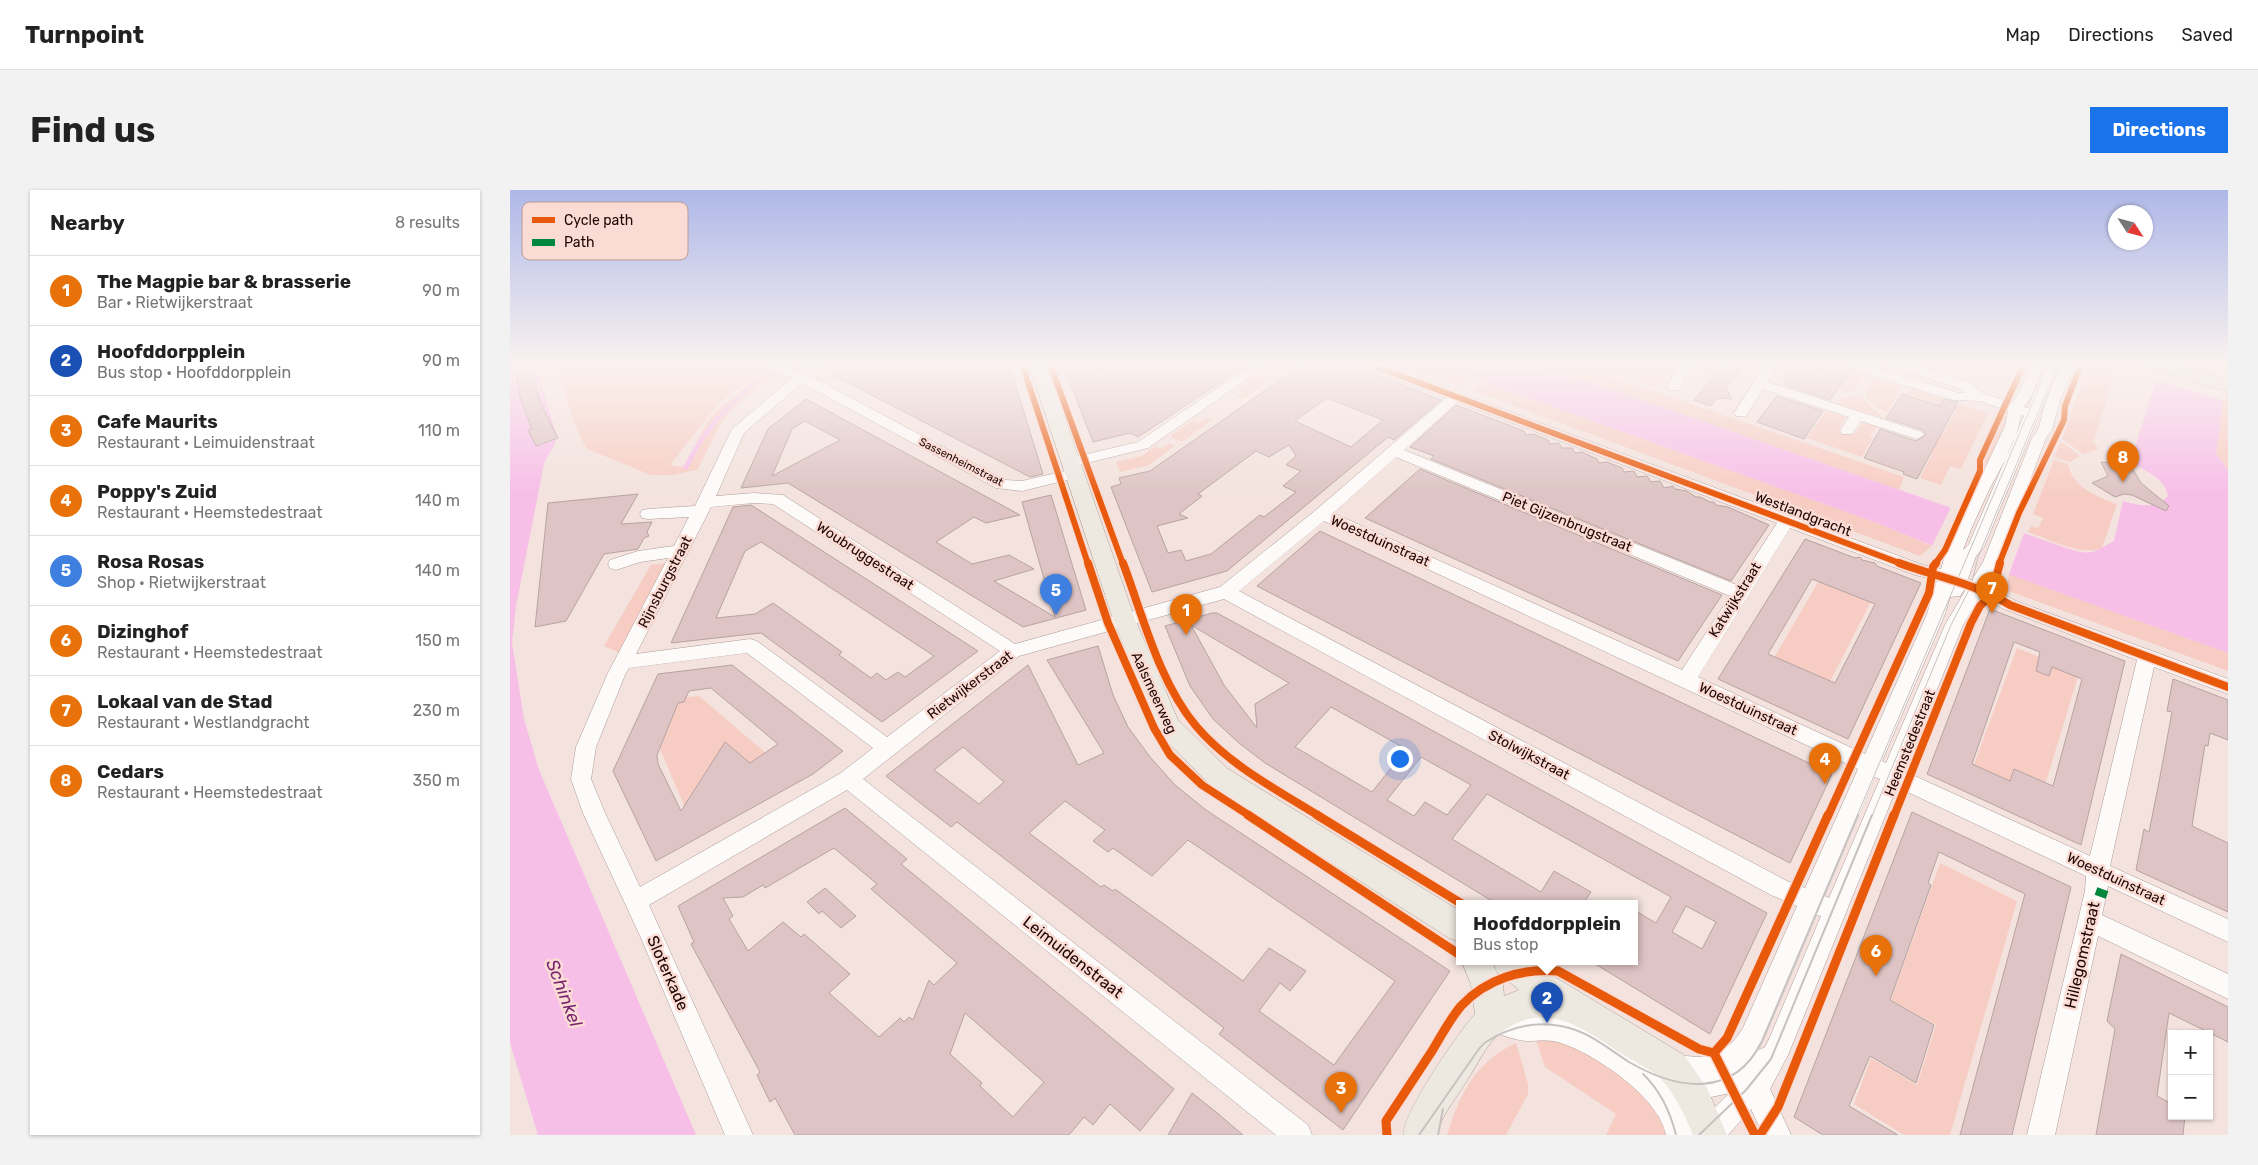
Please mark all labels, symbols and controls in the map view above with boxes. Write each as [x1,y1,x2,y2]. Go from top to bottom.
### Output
text: Turnpoint [25,21,144,49]
text: Map [2005,24,2040,46]
text: Directions [2068,24,2154,46]
text: Saved [2182,24,2233,46]
button: Directions [2090,107,2228,153]
text: Find us [30,109,155,151]
legend [522,202,688,260]
north arrow [2108,205,2153,250]
text: Nearby [50,210,125,235]
text: Cycle path [564,212,633,229]
text: 8 results [395,213,460,232]
text: Path [564,234,595,251]
text: The Magpie bar & brasserie [97,270,351,293]
text: 1 [62,281,70,300]
text: 90 m [422,281,460,300]
text: Bar · Rietwijkerstraat [97,293,253,312]
text: Hoofddorpplein [97,340,245,363]
text: 2 [61,351,71,370]
text: 90 m [422,351,460,370]
text: Bus stop · Hoofddorpplein [97,363,291,382]
text: Cafe Maurits [97,410,218,433]
text: 3 [61,421,71,440]
text: 110 m [418,421,460,440]
text: Restaurant · Leimuidenstraat [97,433,315,452]
street label: Sassenheimstraat [917,435,1006,489]
pin: 8 [2107,441,2139,482]
text: Poppy's Zuid [97,480,217,503]
street label: Piet Gijzenbrugstraat [1500,488,1635,556]
street label: Westlandgracht [1752,488,1854,540]
text: 4 [61,491,71,510]
text: 140 m [415,491,460,510]
text: Restaurant · Heemstedestraat [97,503,323,522]
street label: Woestduinstraat [1328,512,1433,571]
street label: Woubruggestraat [813,518,917,594]
street label: Rijnsburgstraat [635,533,696,631]
text: Rosa Rosas [97,550,204,573]
street label: Katwijkstraat [1705,559,1765,641]
text: 5 [61,561,71,580]
text: 140 m [415,561,460,580]
pin: 7 [1976,572,2008,613]
text: Shop · Rietwijkerstraat [97,573,266,592]
pin: 5 [1040,574,1072,615]
pin: 1 [1170,594,1202,635]
text: Dizinghof [97,620,189,643]
text: 6 [61,631,71,650]
text: 150 m [415,631,460,650]
text: Restaurant · Heemstedestraat [97,643,323,662]
street label: Rietwijkerstraat [924,647,1017,723]
street label: Aalsmeerweg [1128,649,1180,737]
street label: Woestduinstraat [1696,679,1800,739]
street label: Heemstedestraat [1881,687,1939,799]
text: Lokaal van de Stad [97,690,273,713]
text: 7 [61,701,71,720]
text: 230 m [413,701,460,720]
text: Restaurant · Westlandgracht [97,713,310,732]
street label: Stolwijkstraat [1485,726,1573,784]
pin: 4 [1809,743,1841,784]
your location [1387,746,1413,772]
text: Cedars [97,760,164,783]
text: 8 [61,771,71,790]
text: 350 m [413,771,460,790]
text: Restaurant · Heemstedestraat [97,783,323,802]
street label: Woestduinstraat [2064,849,2168,909]
popup [1456,900,1638,965]
street label: Hillegomstraat [2060,900,2104,1010]
street label: Leimuidenstraat [1019,912,1127,1002]
text: Hoofddorpplein [1473,912,1621,935]
street label: Sloterkade [643,933,693,1013]
text: Bus stop [1473,935,1538,954]
pin: 6 [1860,935,1892,976]
water label: Schinkel [541,956,587,1030]
pin: 2 [1531,982,1563,1023]
map controls [2168,1030,2213,1120]
button: + [2168,1030,2213,1075]
pin: 3 [1325,1072,1357,1113]
button: − [2168,1075,2213,1120]

